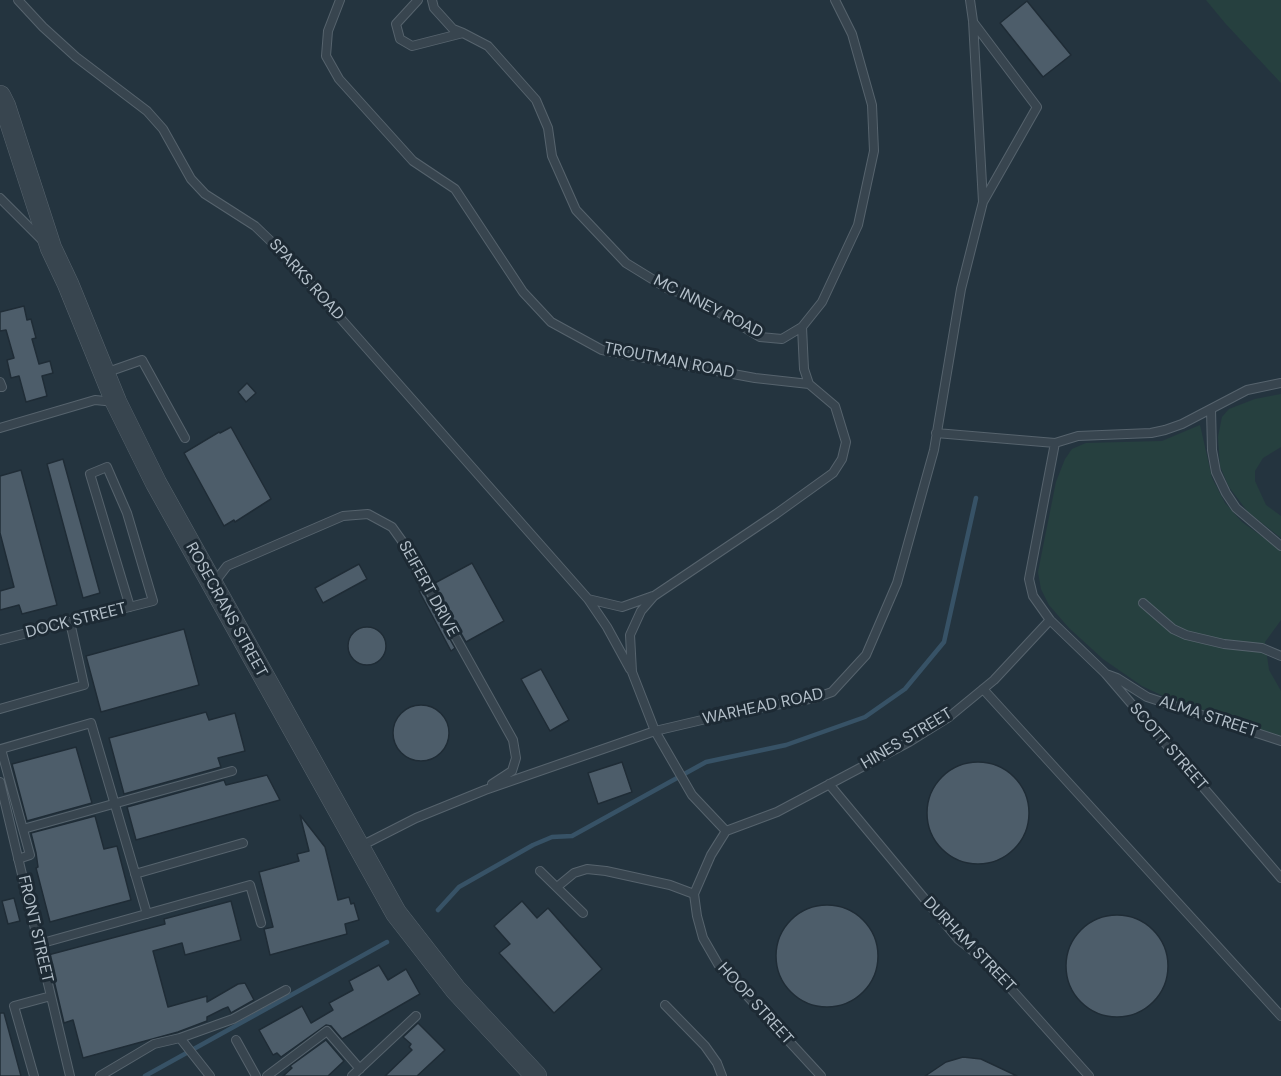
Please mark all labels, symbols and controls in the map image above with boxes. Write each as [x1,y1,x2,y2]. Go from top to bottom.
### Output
street label: SPARKS ROAD [264,235,348,325]
street label: MC INNEY ROAD [650,271,766,343]
street label: TROUTMAN ROAD [602,339,736,383]
street label: SEIFERT DRIVE [394,538,462,640]
street label: ROSECRANS STREET [181,539,271,681]
street label: DOCK STREET [24,599,128,643]
street label: WARHEAD ROAD [701,685,825,729]
street label: ALMA STREET [1157,692,1259,742]
street label: SCOTT STREET [1125,699,1211,795]
street label: HINES STREET [858,704,956,774]
street label: FRONT STREET [13,874,57,984]
street label: DURHAM STREET [919,893,1019,997]
street label: HOOP STREET [713,959,797,1049]

